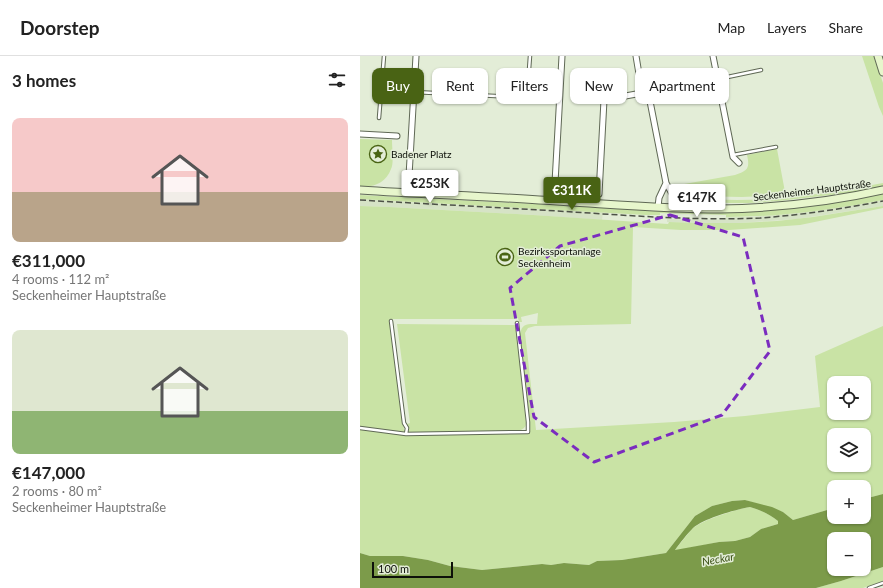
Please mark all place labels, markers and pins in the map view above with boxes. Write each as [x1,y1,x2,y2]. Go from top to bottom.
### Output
place icon: Badener Platz [368,144,388,164]
place label: Badener Platz [391,148,452,160]
pin: €253K [402,170,458,204]
pin: €311K [544,177,600,211]
pin: €147K [669,184,725,218]
place label: Bezirkssportanlage Seckenheim [518,245,601,269]
sports icon: Bezirkssportanlage Seckenheim [495,247,515,267]

